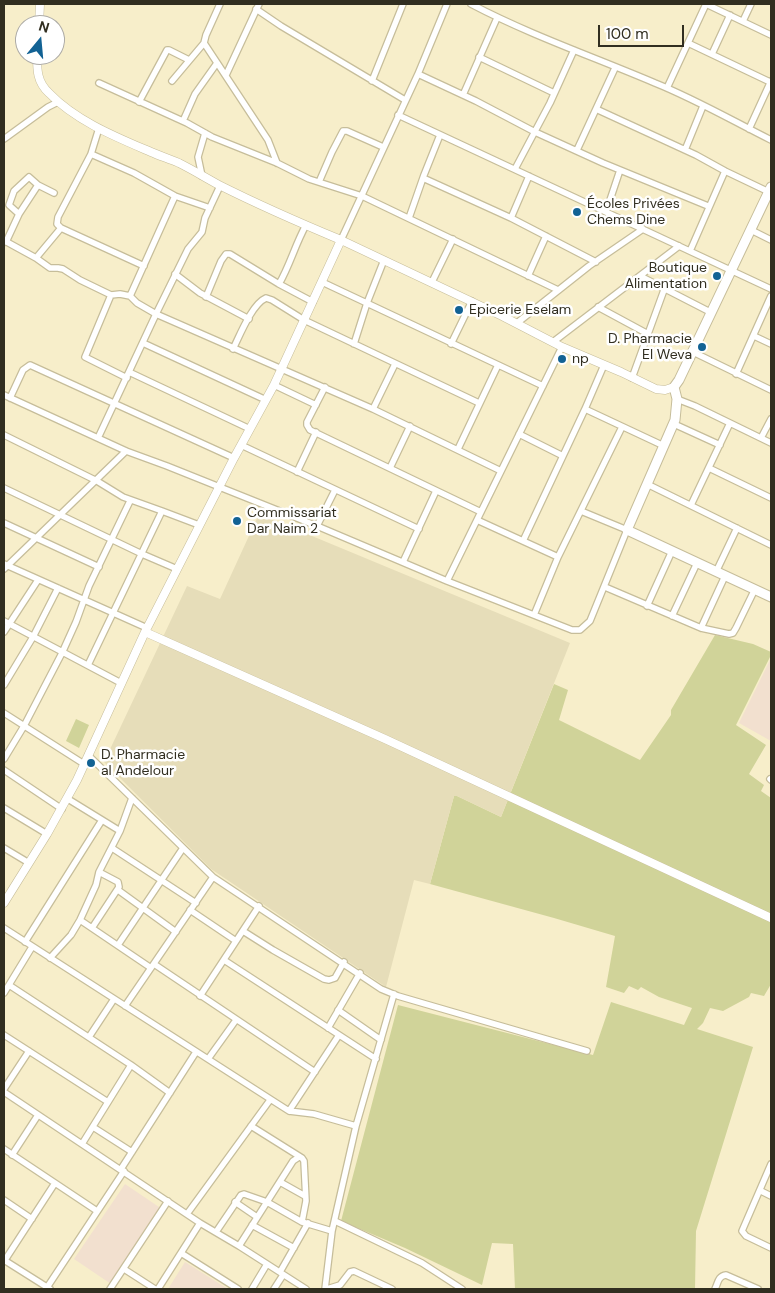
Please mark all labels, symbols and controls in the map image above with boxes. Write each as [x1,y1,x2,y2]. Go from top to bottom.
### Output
north arrow [15,15,65,65]
scale bar [600,15,686,47]
text: N [37,17,52,37]
text: 100 m [606,24,649,44]
place label: Écoles Privées Chems Dine [587,196,680,228]
marker: Écoles Privées Chems Dine [571,206,583,218]
place label: Boutique Alimentation [625,260,707,292]
marker: Boutique Alimentation [711,270,723,282]
place label: Epicerie Eselam [469,302,571,318]
marker: Epicerie Eselam [453,304,465,316]
place label: D. Pharmacie El Weva [608,331,692,364]
marker: D. Pharmacie El Weva [696,341,708,353]
place label: np [572,351,589,367]
marker: np [556,353,568,365]
place label: Commissariat Dar Naim 2 [247,505,337,538]
marker: Commissariat Dar Naim 2 [231,515,243,527]
place label: D. Pharmacie al Andelour [101,747,185,780]
marker: D. Pharmacie al Andelour [85,757,97,769]

